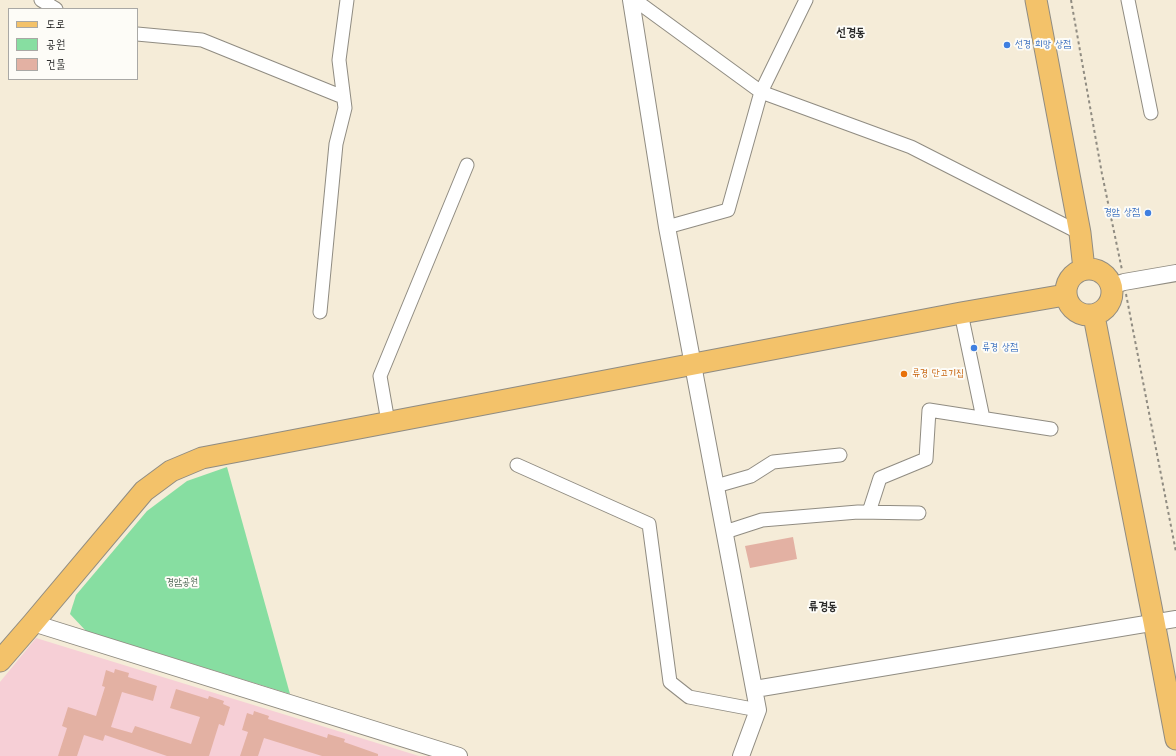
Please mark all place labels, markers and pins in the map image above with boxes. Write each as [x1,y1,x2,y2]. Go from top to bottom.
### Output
place label: 선경 희망 상점 [1015,39,1071,51]
marker: 선경 희망 상점 [1002,40,1012,50]
place label: 경암 상점 [1104,207,1140,219]
marker: 경암 상점 [1143,208,1153,218]
place label: 류경 상점 [982,342,1018,354]
marker: 류경 상점 [969,343,979,353]
place label: 류경 단고기집 [912,368,964,380]
marker: 류경 단고기집 [899,369,909,379]

